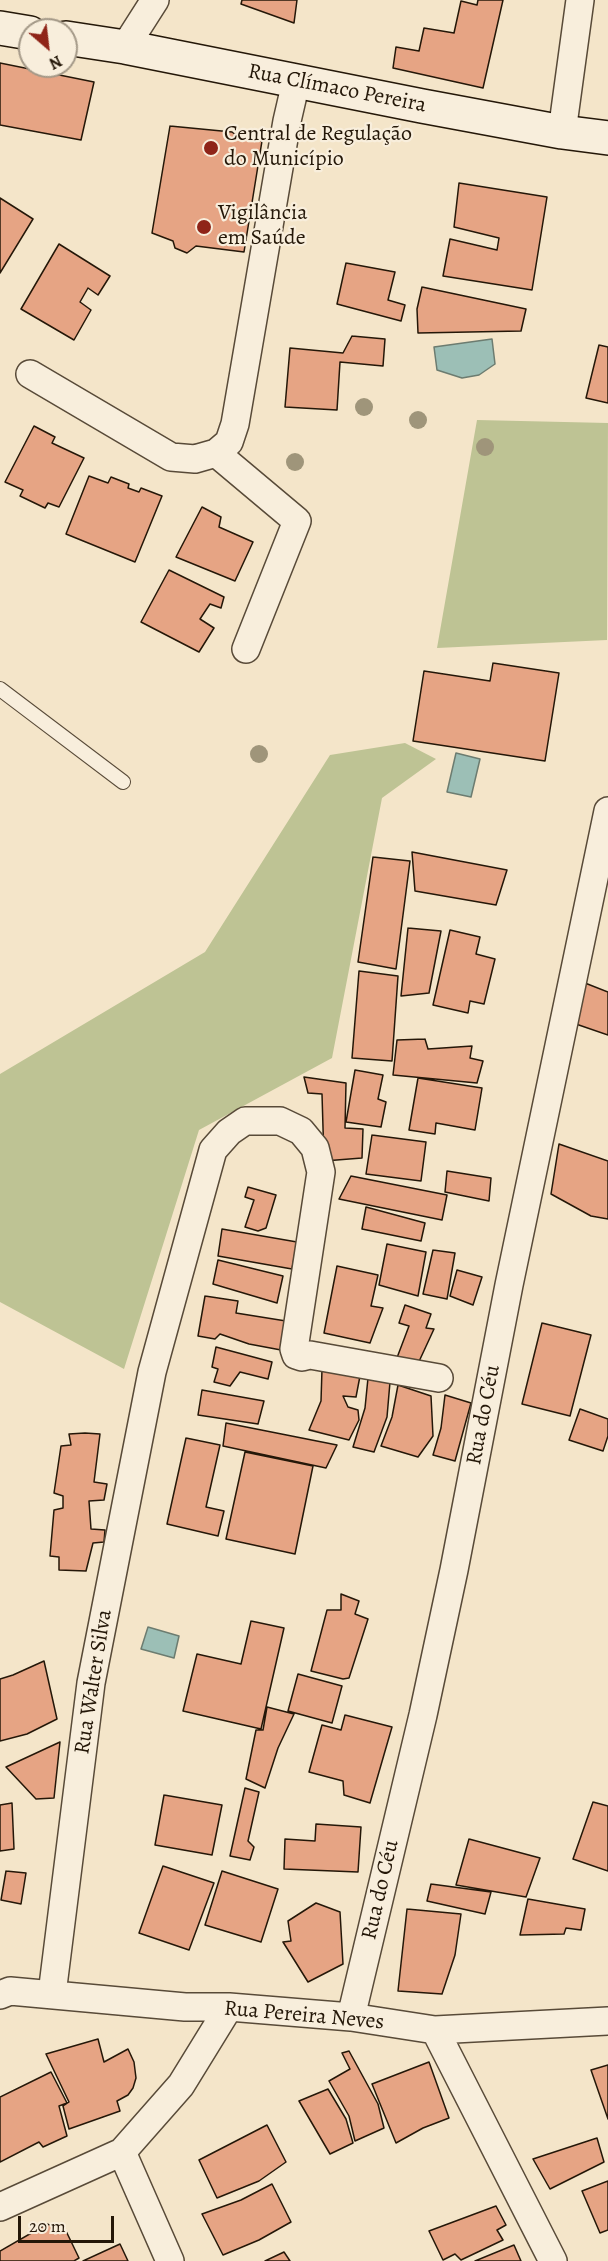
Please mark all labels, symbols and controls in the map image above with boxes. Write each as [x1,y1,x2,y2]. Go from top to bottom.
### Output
north arrow [18,18,78,78]
text: N [45,50,66,75]
street label: Rua Clímaco Pereira [246,59,428,119]
place label: Central de Regulação do Município [224,122,412,174]
marker: Central de Regulação do Município [202,139,220,157]
place label: Vigilância em Saúde [218,201,307,252]
marker: Vigilância em Saúde [195,218,213,236]
street label: Rua do Céu [461,1363,507,1467]
street label: Rua Walter Silva [70,1608,118,1756]
street label: Rua do Céu [357,1838,405,1942]
street label: Rua Pereira Neves [223,1996,385,2036]
scale bar [21,2204,117,2242]
text: 20 m [29,2214,66,2238]

